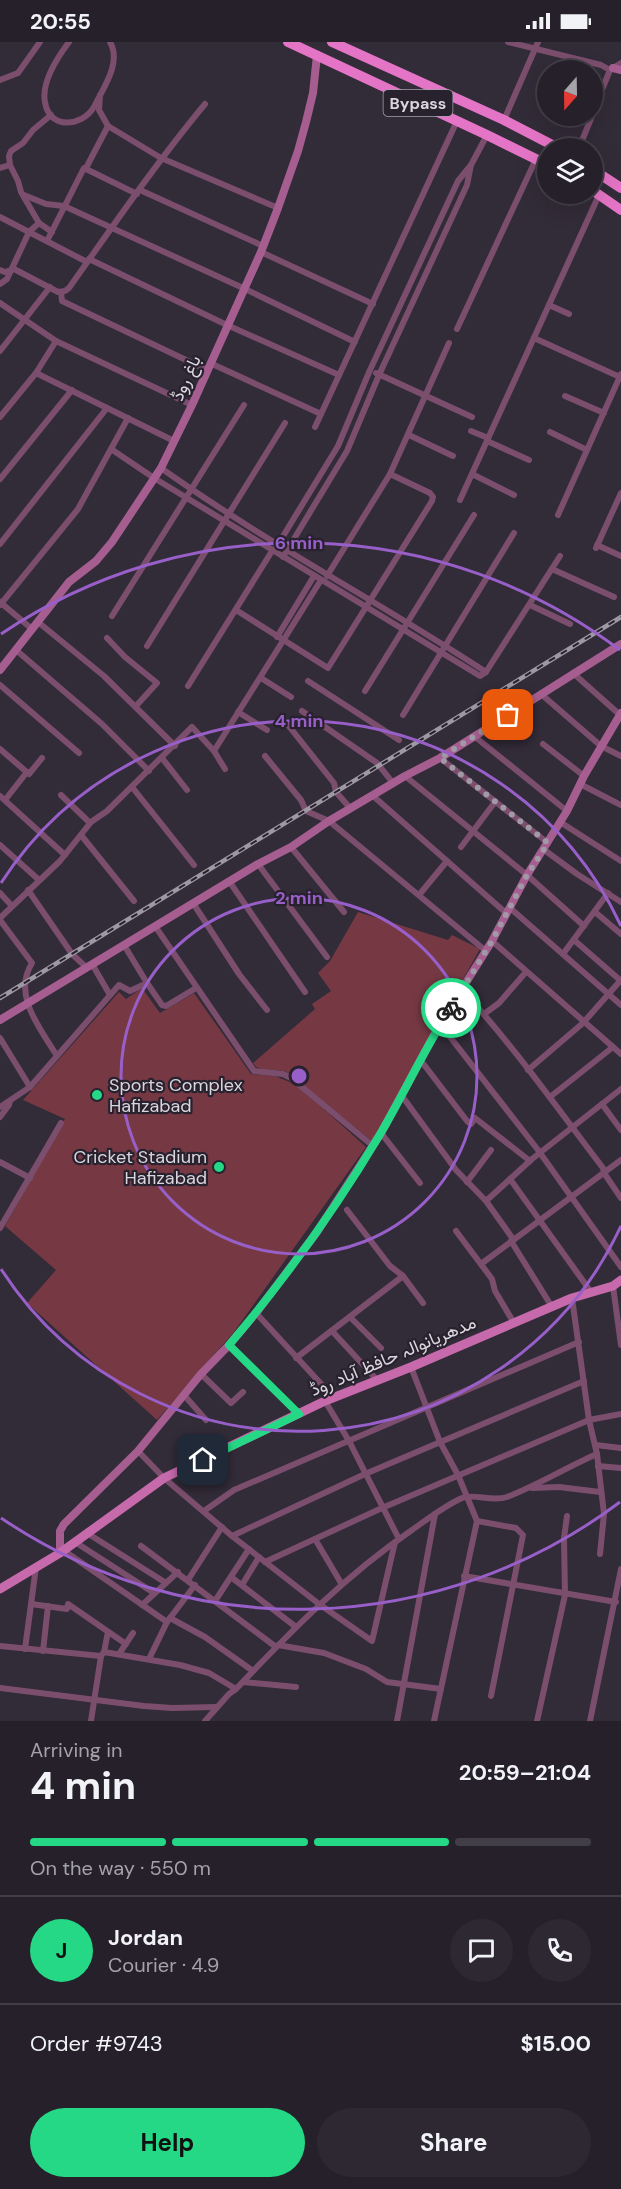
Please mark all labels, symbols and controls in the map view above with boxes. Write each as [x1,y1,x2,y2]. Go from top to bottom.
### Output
text: 20:55 [30,7,91,36]
north arrow [537,60,603,126]
map controls [537,60,603,204]
road number: Bypass [384,90,452,116]
button: layers [537,138,603,204]
street label: باغ روڈ [165,351,207,405]
text: 6 min [275,531,323,555]
pin [482,689,533,740]
icon: bag [491,698,524,731]
text: 4 min [275,709,323,733]
text: 2 min [275,886,323,910]
courier [421,978,481,1038]
icon: bike [435,992,468,1025]
centre of rings [289,1066,309,1086]
place label: Sports Complex Hafizabad [109,1073,243,1118]
marker: Sports Complex Hafizabad [90,1088,104,1102]
place label: Cricket Stadium Hafizabad [73,1145,207,1190]
marker: Cricket Stadium Hafizabad [212,1160,226,1174]
street label: مدھریانوالہ حافظ آباد روڈ [306,1310,480,1402]
pin [177,1434,228,1485]
icon: home [186,1443,219,1476]
text: Arriving in [30,1737,122,1763]
text: 20:59–21:04 [459,1758,591,1787]
text: 4 min [30,1760,136,1811]
text: On the way · 550 m [30,1855,211,1881]
button: chat [450,1919,513,1982]
button: phone [528,1919,591,1982]
text: Jordan [108,1923,183,1952]
text: J [56,1936,67,1965]
text: Courier · 4.9 [108,1952,219,1978]
text: Order #9743 [30,2029,163,2058]
text: $15.00 [520,2029,591,2058]
button: Help [30,2108,305,2177]
button: Share [317,2108,591,2177]

